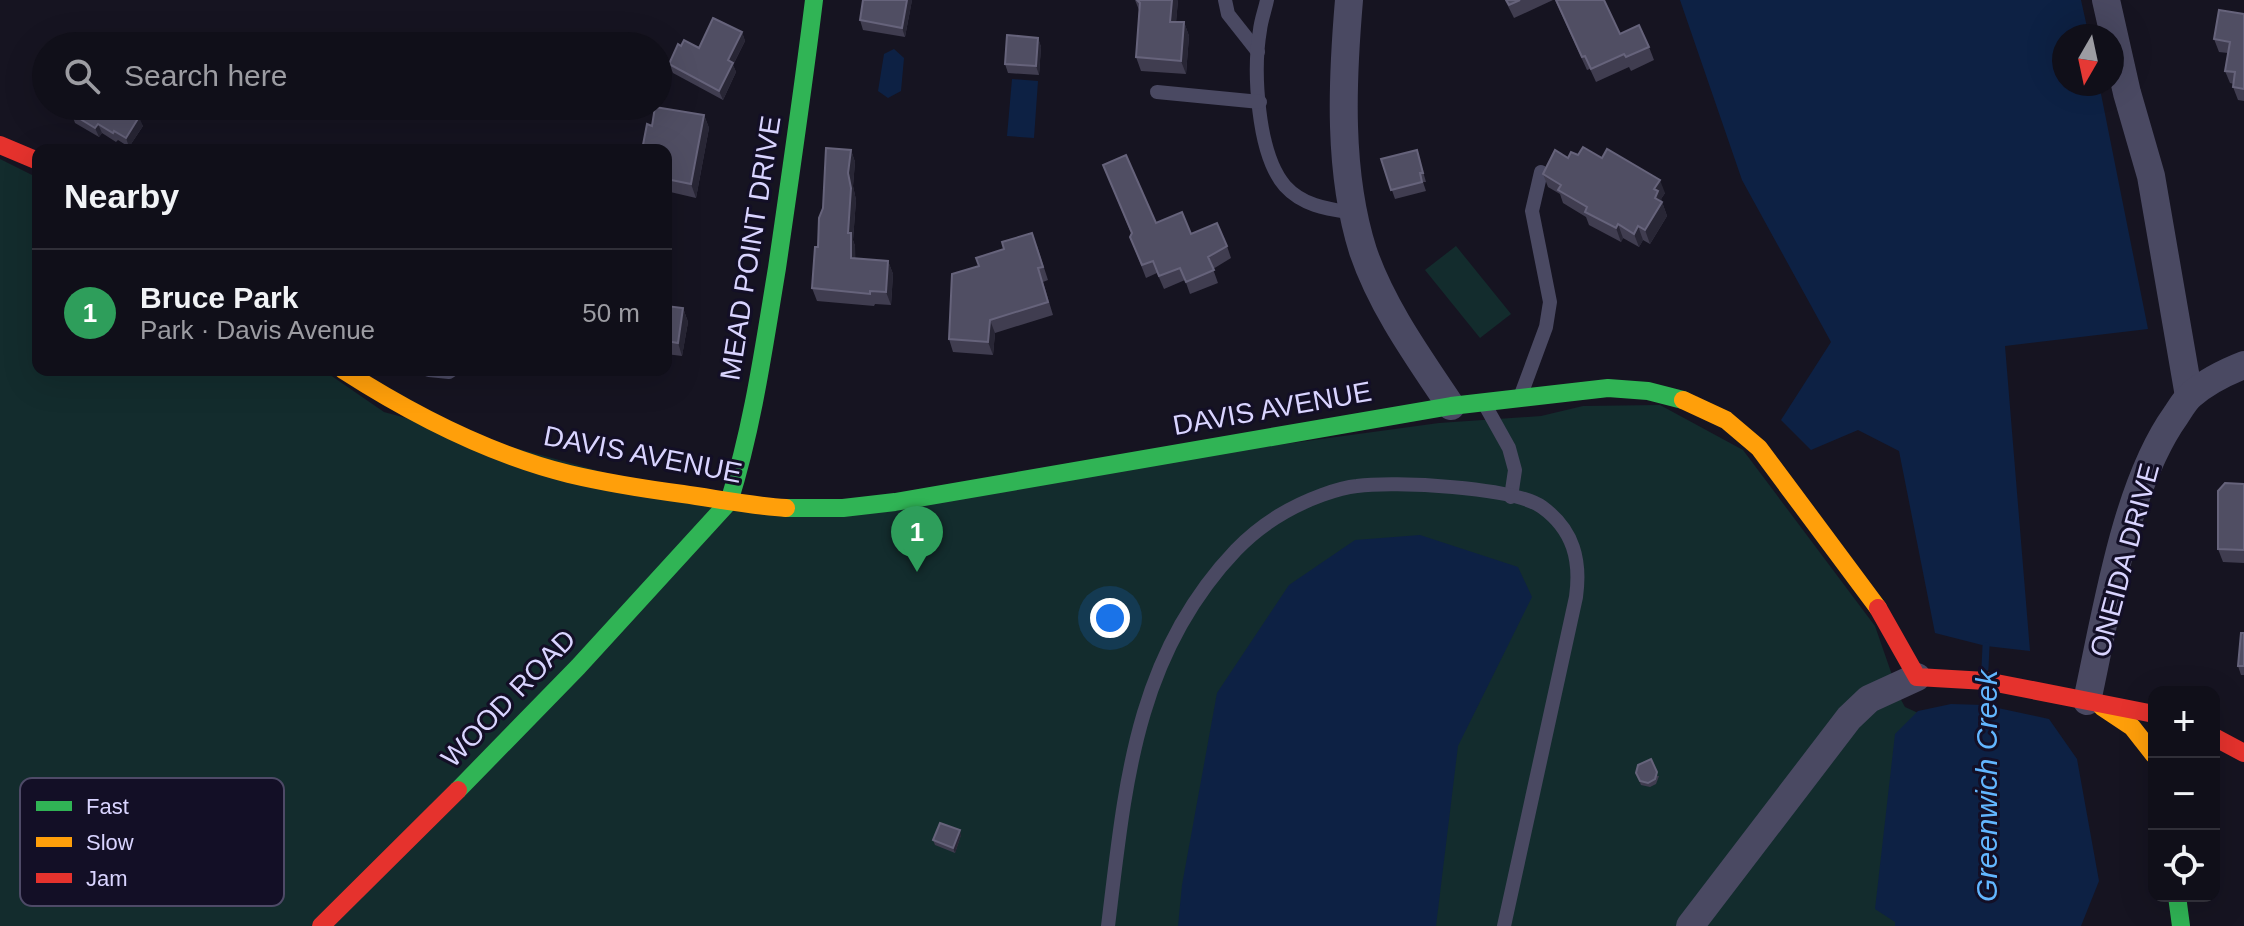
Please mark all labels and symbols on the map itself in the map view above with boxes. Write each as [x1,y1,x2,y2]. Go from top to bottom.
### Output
north arrow [2052,24,2124,96]
street label: MEAD POINT DRIVE [714,114,787,382]
street label: DAVIS AVENUE [1170,376,1374,441]
street label: DAVIS AVENUE [541,420,745,489]
street label: ONEIDA DRIVE [2084,460,2165,660]
pin: 1 [891,506,943,572]
your location [1090,598,1130,638]
street label: WOOD ROAD [435,623,582,773]
water label: Greenwich Creek [1970,668,2003,902]
legend [20,778,284,906]
text: Fast [86,794,129,819]
text: Slow [86,830,134,855]
text: Jam [86,866,128,891]

